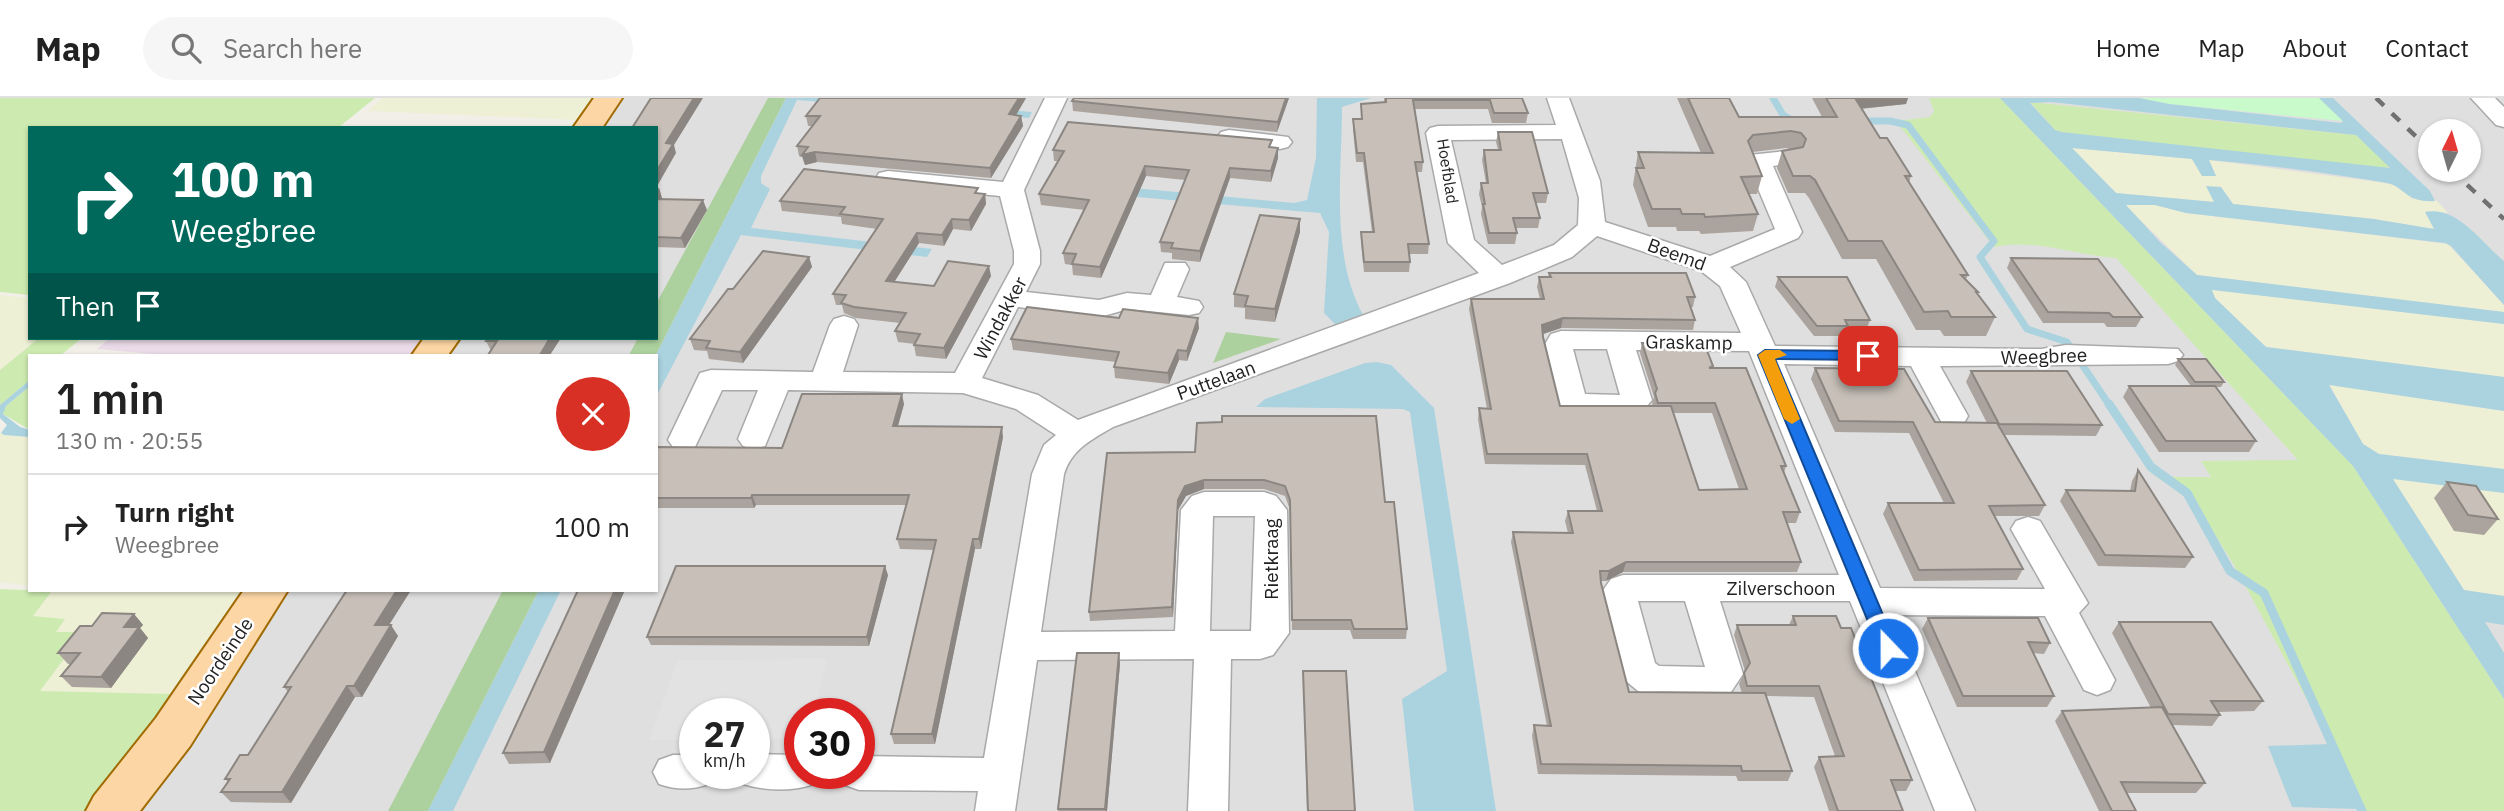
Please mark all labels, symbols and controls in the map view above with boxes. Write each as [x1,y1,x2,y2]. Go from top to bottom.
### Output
search box [143,17,633,80]
text: Map [35,27,101,70]
icon: search [167,29,205,67]
text: Search here [223,31,362,65]
text: Home [2096,32,2160,64]
text: Map [2198,32,2244,64]
text: About [2282,32,2347,64]
text: Contact [2385,32,2469,64]
north arrow [2418,119,2482,182]
map controls [2418,119,2481,182]
street label: Hoefblad [1433,137,1463,205]
text: 100 m [171,147,315,210]
icon: right [56,154,147,245]
text: Weegbree [171,209,316,251]
street label: Beemd [1644,232,1710,276]
street label: Windakker [968,272,1032,364]
icon: arrive [129,287,167,325]
text: Then [56,289,115,323]
pin [1838,326,1898,386]
street label: Graskamp [1645,329,1733,355]
icon: arrive [1849,337,1887,375]
street label: Weegbree [2000,343,2088,369]
street label: Puttelaan [1173,355,1259,405]
text: 1 min [56,371,165,426]
button: close [556,377,630,451]
text: 130 m · 20:55 [56,425,203,455]
text: Turn right [115,495,234,529]
icon: right [56,508,94,546]
text: 100 m [554,510,630,544]
street label: Rietkraag [1259,518,1283,600]
text: Weegbree [115,529,219,559]
street label: Zilverschoon [1726,576,1836,600]
position arrow [1851,611,1925,685]
street label: Noordeinde [182,613,258,709]
speed limit sign: 30 [784,698,875,789]
text: 27 [703,711,746,757]
text: km/h [703,749,746,772]

